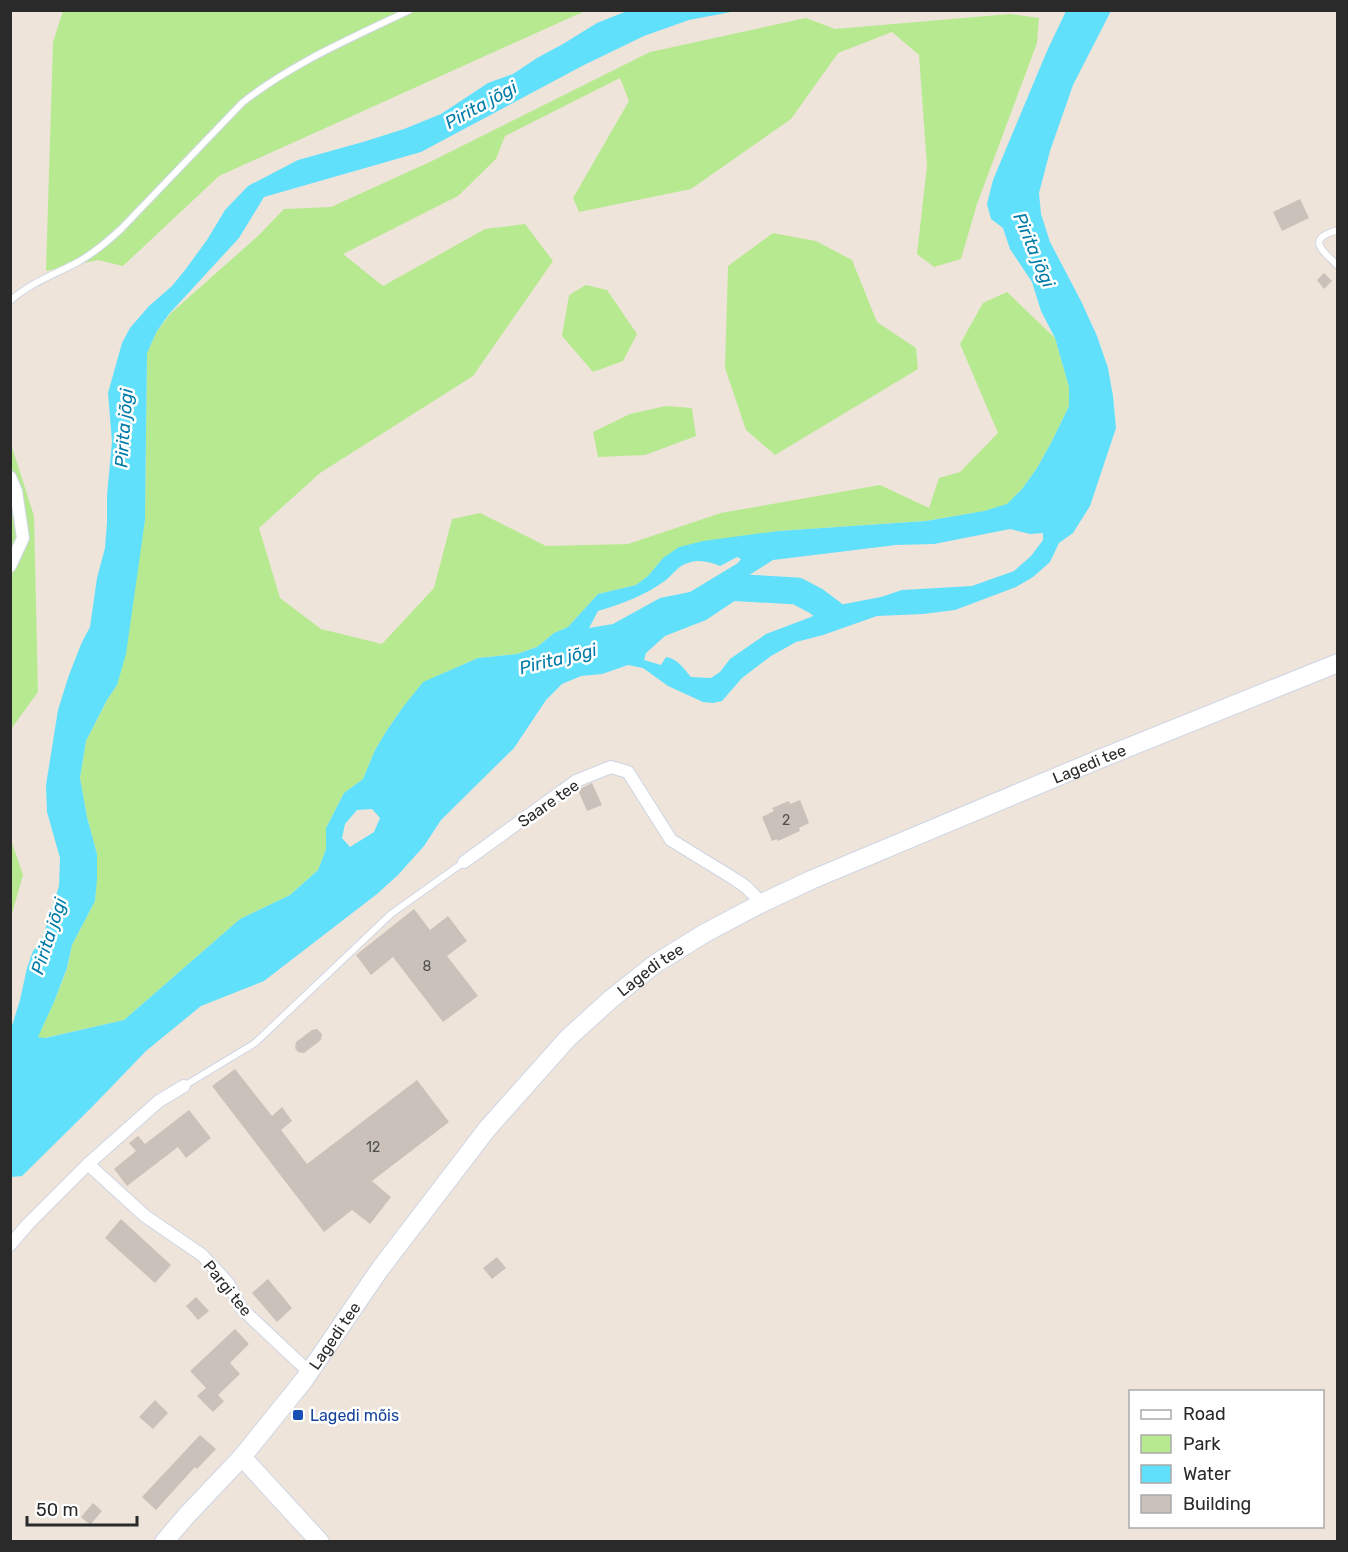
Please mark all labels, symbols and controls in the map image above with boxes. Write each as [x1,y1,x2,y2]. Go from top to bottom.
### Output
water label: Pirita jõgi [441,76,521,134]
water label: Pirita jõgi [1008,209,1060,291]
water label: Pirita jõgi [110,387,138,468]
water label: Pirita jõgi [517,639,600,679]
street label: Lagedi tee [1050,740,1129,788]
street label: Saare tee [514,775,583,831]
house number: 2 [782,812,790,829]
water label: Pirita jõgi [26,894,72,977]
street label: Lagedi tee [613,940,687,1000]
house number: 8 [423,958,432,975]
house number: 12 [366,1139,380,1156]
street label: Pargi tee [199,1257,256,1320]
street label: Lagedi tee [305,1299,365,1373]
legend [1129,1390,1324,1528]
text: Road [1183,1403,1226,1425]
place label: Lagedi mõis [310,1406,399,1425]
marker: Lagedi mõis [291,1408,305,1422]
text: Park [1183,1433,1221,1455]
text: Water [1183,1463,1231,1485]
scale bar [27,1489,136,1527]
text: Building [1183,1493,1251,1515]
text: 50 m [36,1499,79,1521]

